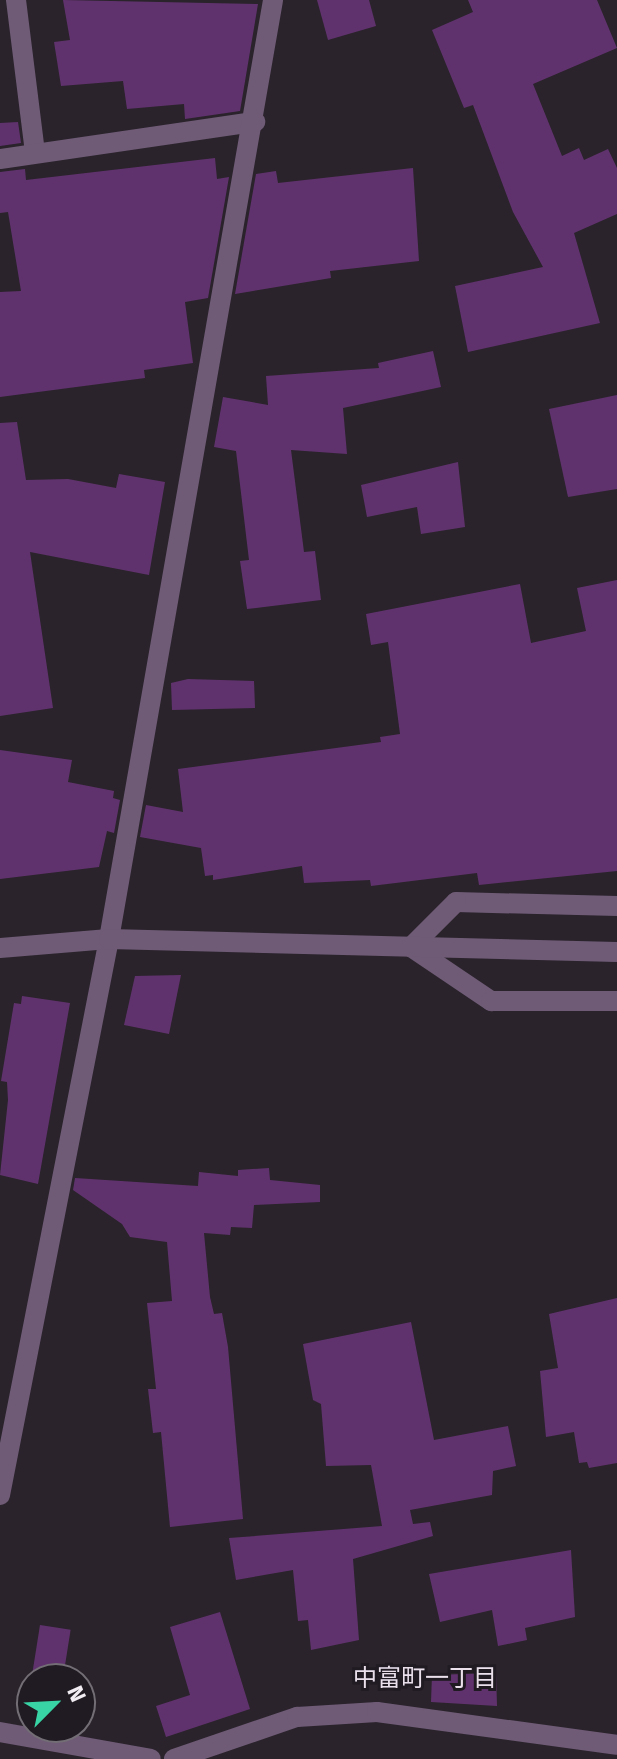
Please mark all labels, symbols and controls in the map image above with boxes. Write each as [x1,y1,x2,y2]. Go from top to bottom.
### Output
north arrow [16,1663,96,1743]
district label: 中富町一丁目 [353,1665,497,1693]
text: N [61,1682,92,1706]

